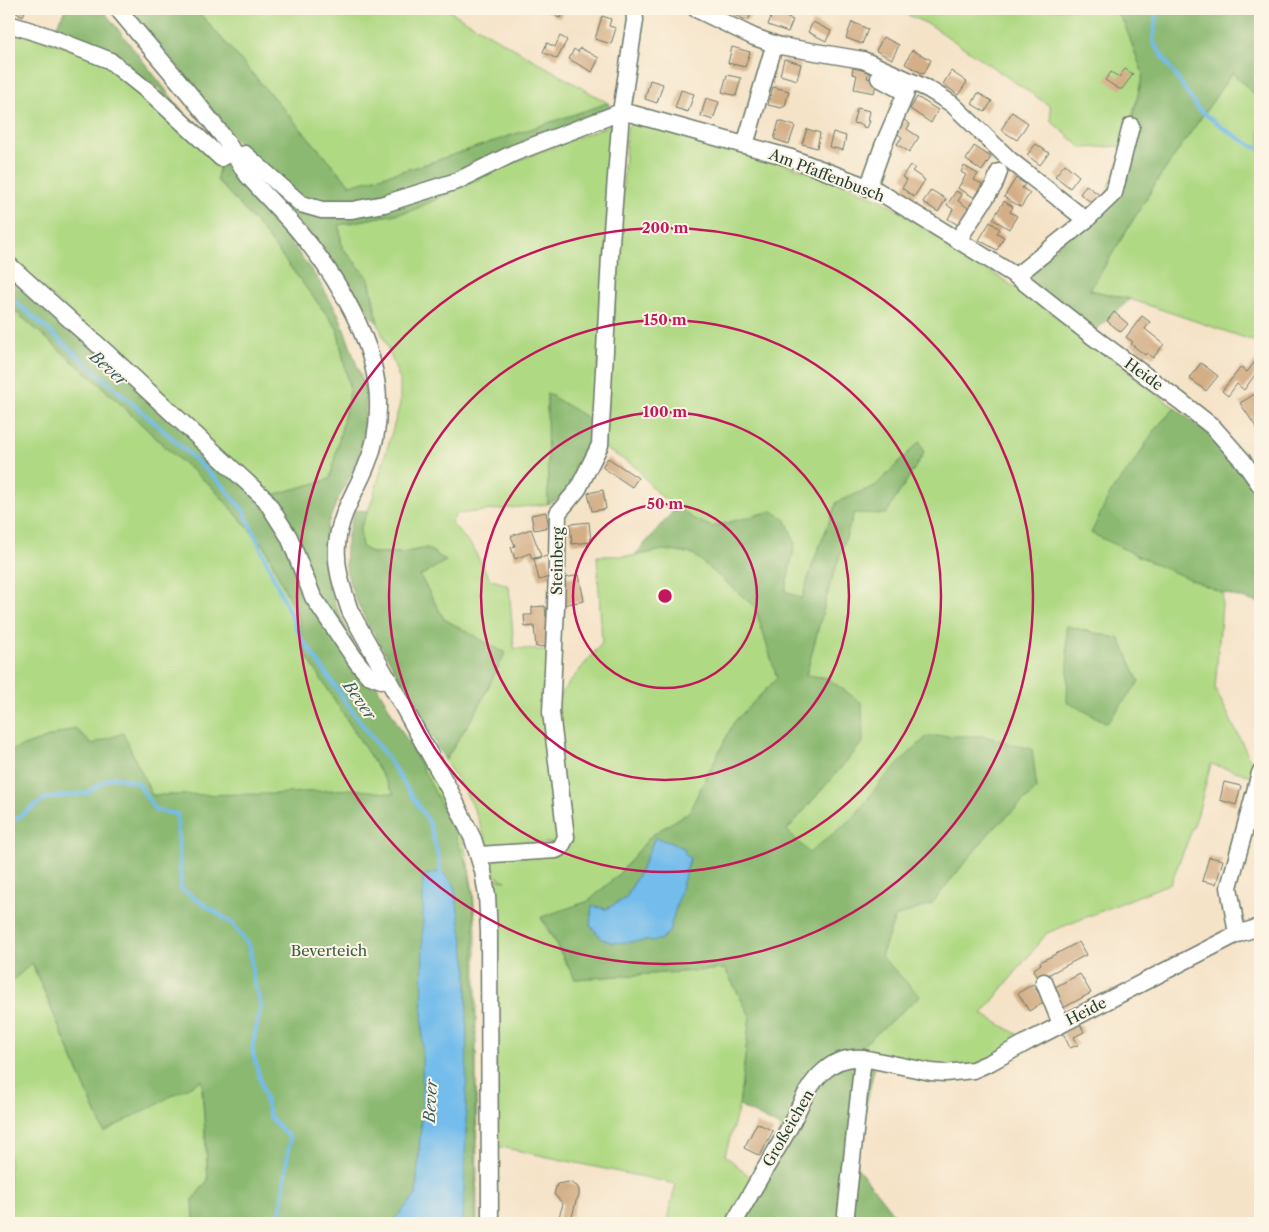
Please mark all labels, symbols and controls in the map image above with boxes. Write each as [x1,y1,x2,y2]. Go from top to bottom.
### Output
street label: Am Pfaffenbusch [766,144,888,206]
text: 200 m [642,218,688,237]
text: 150 m [643,310,687,329]
water label: Bever [85,345,133,391]
street label: Heide [1121,354,1167,394]
text: 100 m [643,402,687,421]
text: 50 m [647,494,683,513]
street label: Steinberg [547,527,567,595]
centre of rings [656,587,674,605]
water label: Bever [338,675,382,725]
park label: Beverteich [291,941,368,960]
street label: Heide [1063,993,1109,1029]
water label: Bever [419,1077,441,1125]
street label: Großeichen [758,1086,818,1170]

